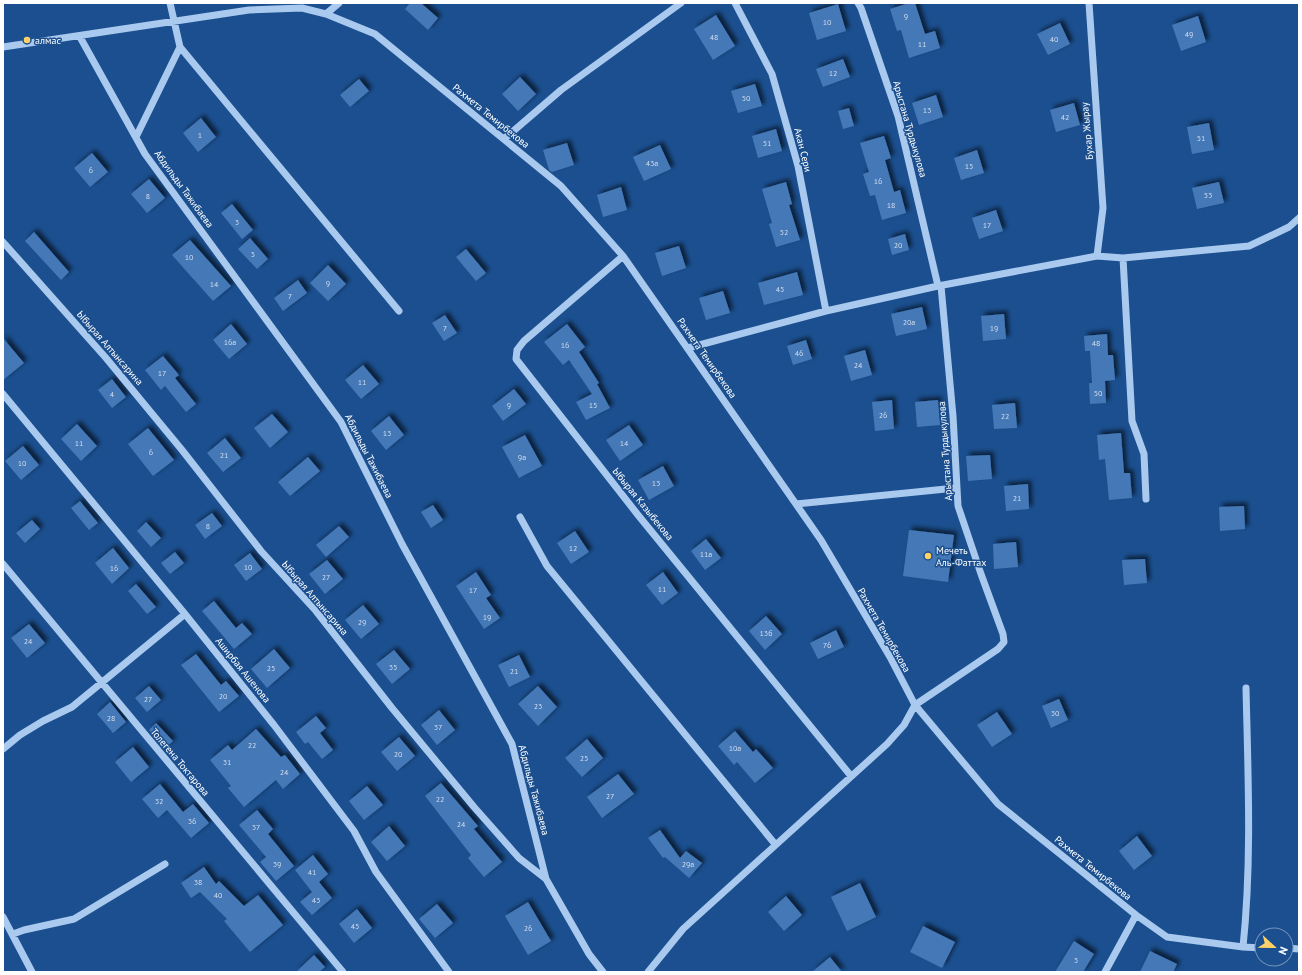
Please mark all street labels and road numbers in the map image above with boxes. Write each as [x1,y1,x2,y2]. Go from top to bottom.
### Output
street label: Арыстана Турдыкулова [890,79,930,179]
street label: Рахмета Темирбекова [450,81,532,151]
street label: Бухар Жырау [1078,101,1096,160]
street label: Акан Сери [791,127,815,173]
street label: Абдильды Тажибаева [151,148,217,230]
street label: Ыбырая Алтынсарина [74,308,146,388]
street label: Рахмета Темирбекова [674,315,740,401]
street label: Арыстана Турдыкулова [935,401,955,501]
street label: Абдильды Тажибаева [342,412,396,500]
street label: Ыбырая Казыбекова [610,465,676,543]
street label: Ыбырая Алтынсарина [279,558,351,638]
street label: Рахмета Темирбекова [855,585,913,675]
street label: Аширбая Ашенова [213,635,273,705]
street label: Толегена Токтарова [148,725,212,799]
street label: Абдильды Тажибаева [516,744,552,837]
street label: Рахмета Темирбекова [1052,833,1134,903]

